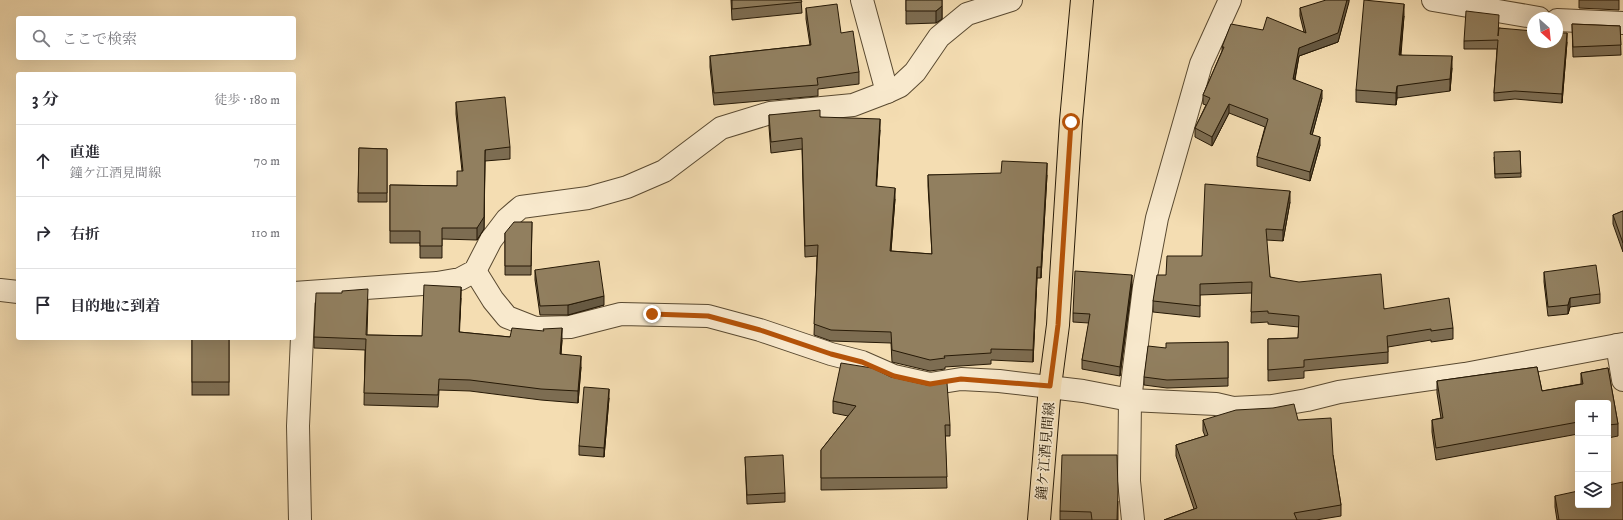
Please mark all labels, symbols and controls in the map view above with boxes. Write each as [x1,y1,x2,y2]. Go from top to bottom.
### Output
north arrow [1527,12,1563,48]
search box [16,16,296,60]
icon: search [30,27,52,49]
text: ここで検索 [62,30,137,49]
text: 3 分 [32,89,59,111]
text: 徒歩 · 180 m [214,92,280,108]
route start [1062,113,1080,131]
text: 直進 [70,143,100,162]
icon: ahead [32,150,54,172]
text: 70 m [254,153,280,169]
text: 鐘ケ江酒見間線 [70,165,161,181]
icon: right [32,222,54,244]
text: 右折 [70,225,100,244]
text: 110 m [251,225,280,241]
icon: arrive [32,294,54,316]
text: 目的地に到着 [70,297,160,316]
route end [643,305,661,323]
map controls [1575,400,1611,508]
button: + [1575,400,1611,436]
street label: 鐘ケ江酒見間線 [1033,401,1059,501]
button: − [1575,436,1611,472]
button: layers [1575,472,1611,508]

